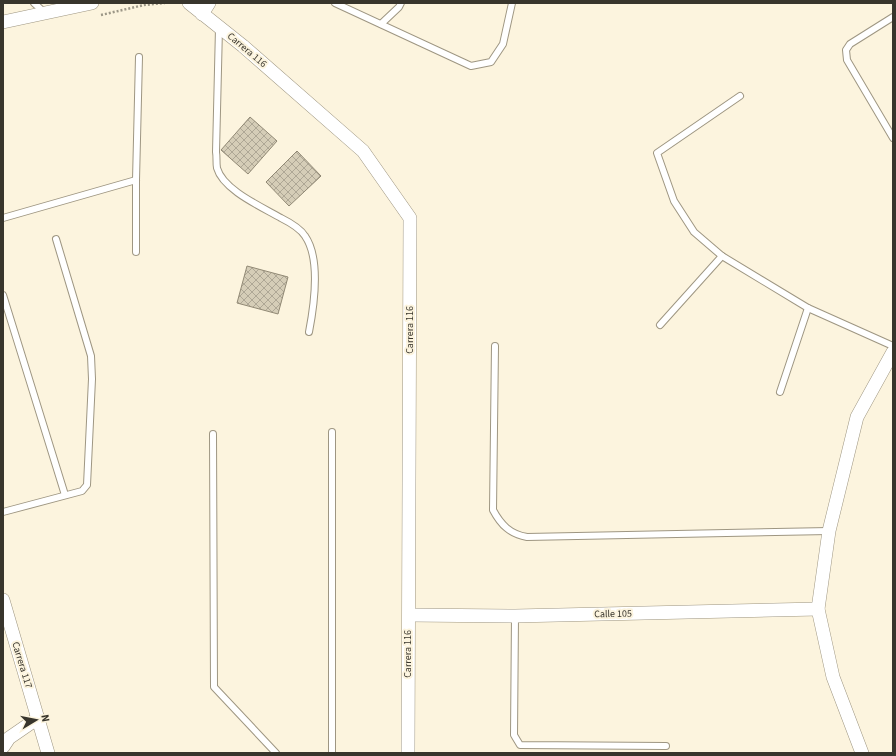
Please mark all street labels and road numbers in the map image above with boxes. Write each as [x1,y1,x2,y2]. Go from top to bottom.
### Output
street label: Carrera 116 [224,29,270,71]
street label: Carrera 116 [403,306,417,354]
street label: Calle 105 [594,607,632,621]
street label: Carrera 116 [401,630,415,678]
street label: Carrera 117 [8,640,36,690]

